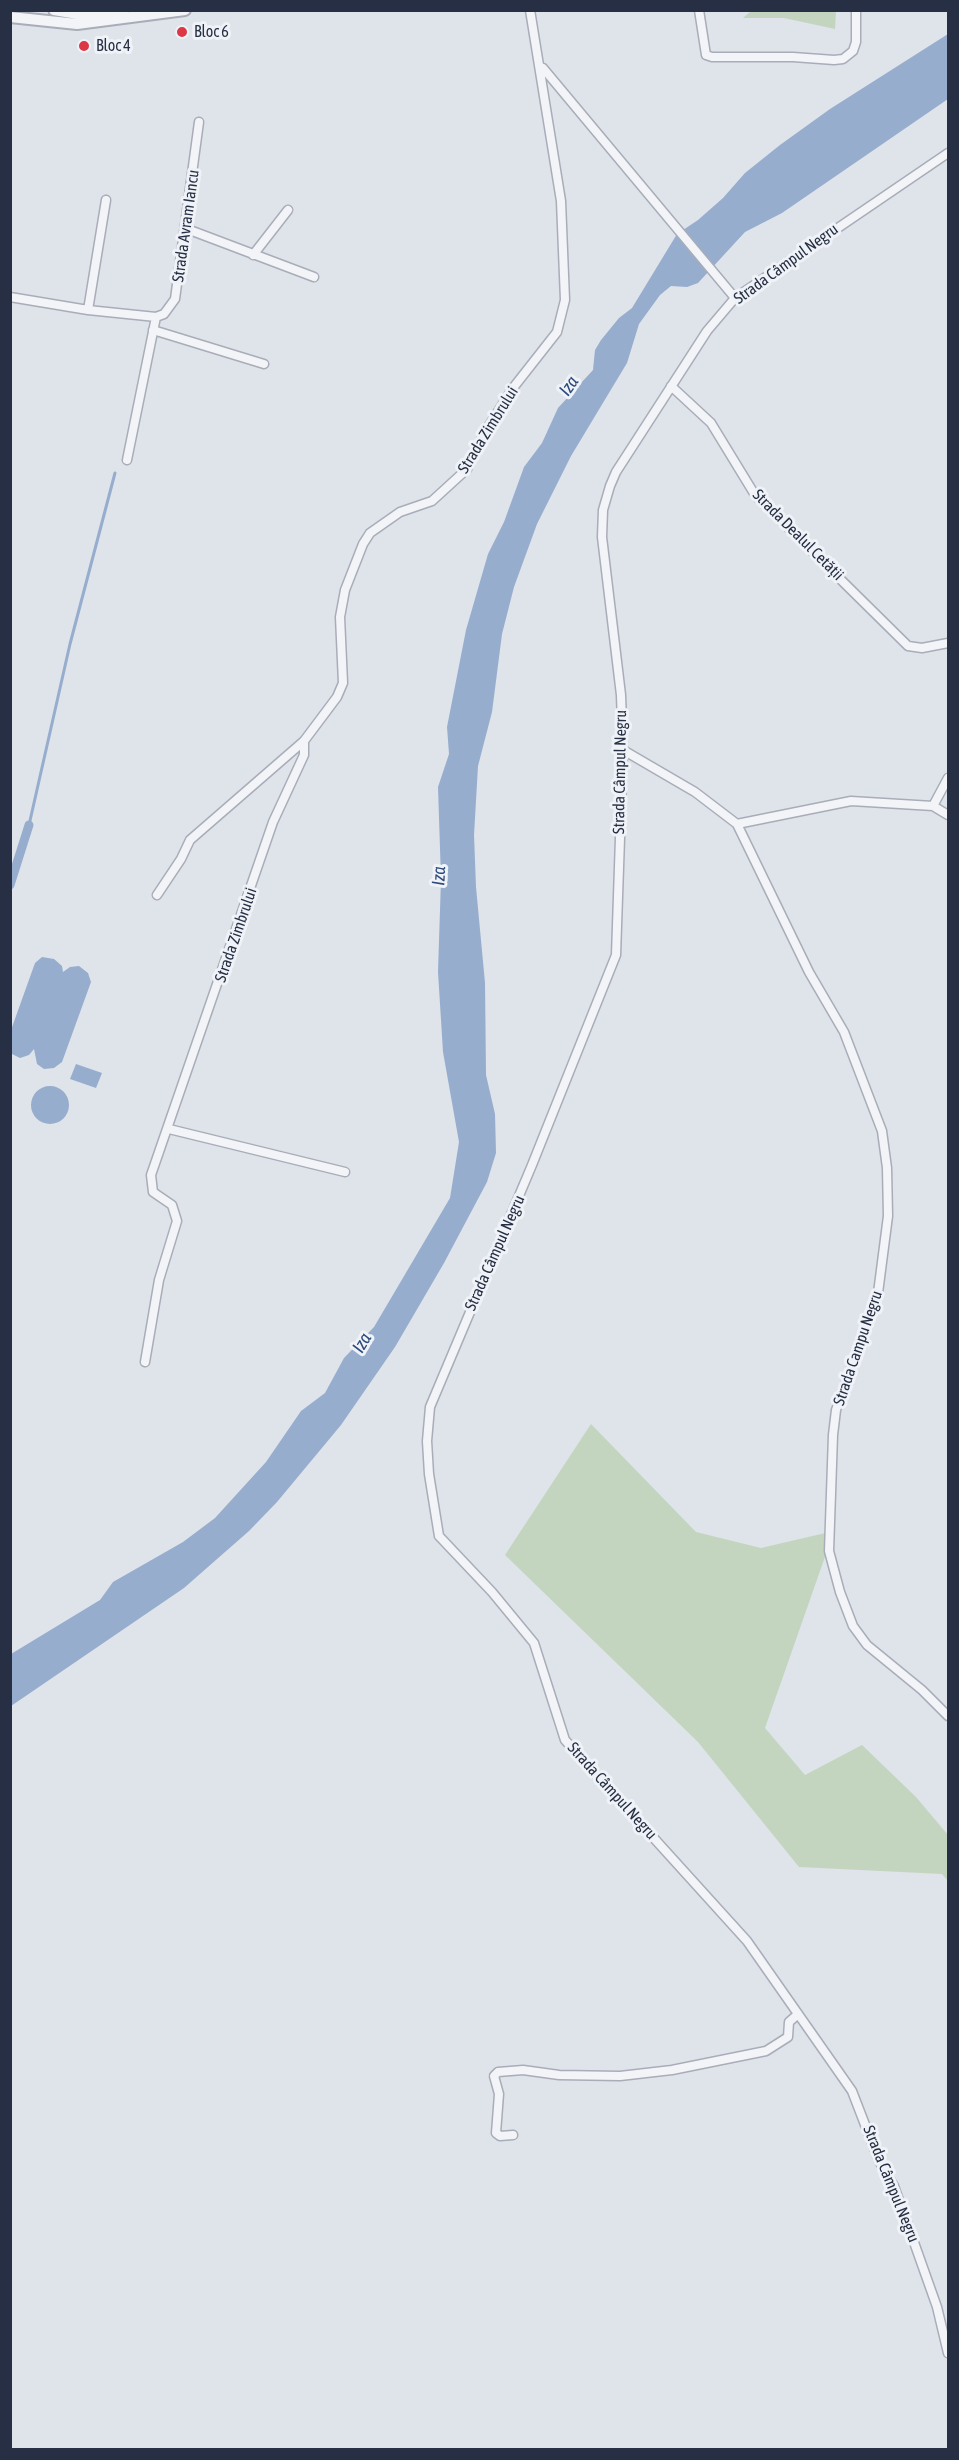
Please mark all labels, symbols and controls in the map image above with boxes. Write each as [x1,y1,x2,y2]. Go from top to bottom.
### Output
place label: Bloc 6 [194,22,229,42]
marker: Bloc 6 [175,25,189,39]
place label: Bloc 4 [96,36,131,56]
marker: Bloc 4 [77,39,91,53]
street label: Strada Avram Iancu [169,169,203,283]
street label: Strada Câmpul Negru [730,220,842,308]
water label: Iza [555,372,583,400]
street label: Strada Zimbrului [454,383,522,477]
street label: Strada Dealul Cetății [748,485,848,585]
street label: Strada Câmpul Negru [609,710,631,834]
water label: Iza [428,866,450,886]
street label: Strada Zimbrului [211,885,261,985]
street label: Strada Câmpul Negru [461,1192,529,1314]
street label: Strada Campu Negru [829,1288,887,1408]
water label: Iza [348,1329,376,1357]
street label: Strada Câmpul Negru [563,1738,661,1844]
street label: Strada Câmpul Negru [859,2123,923,2245]

